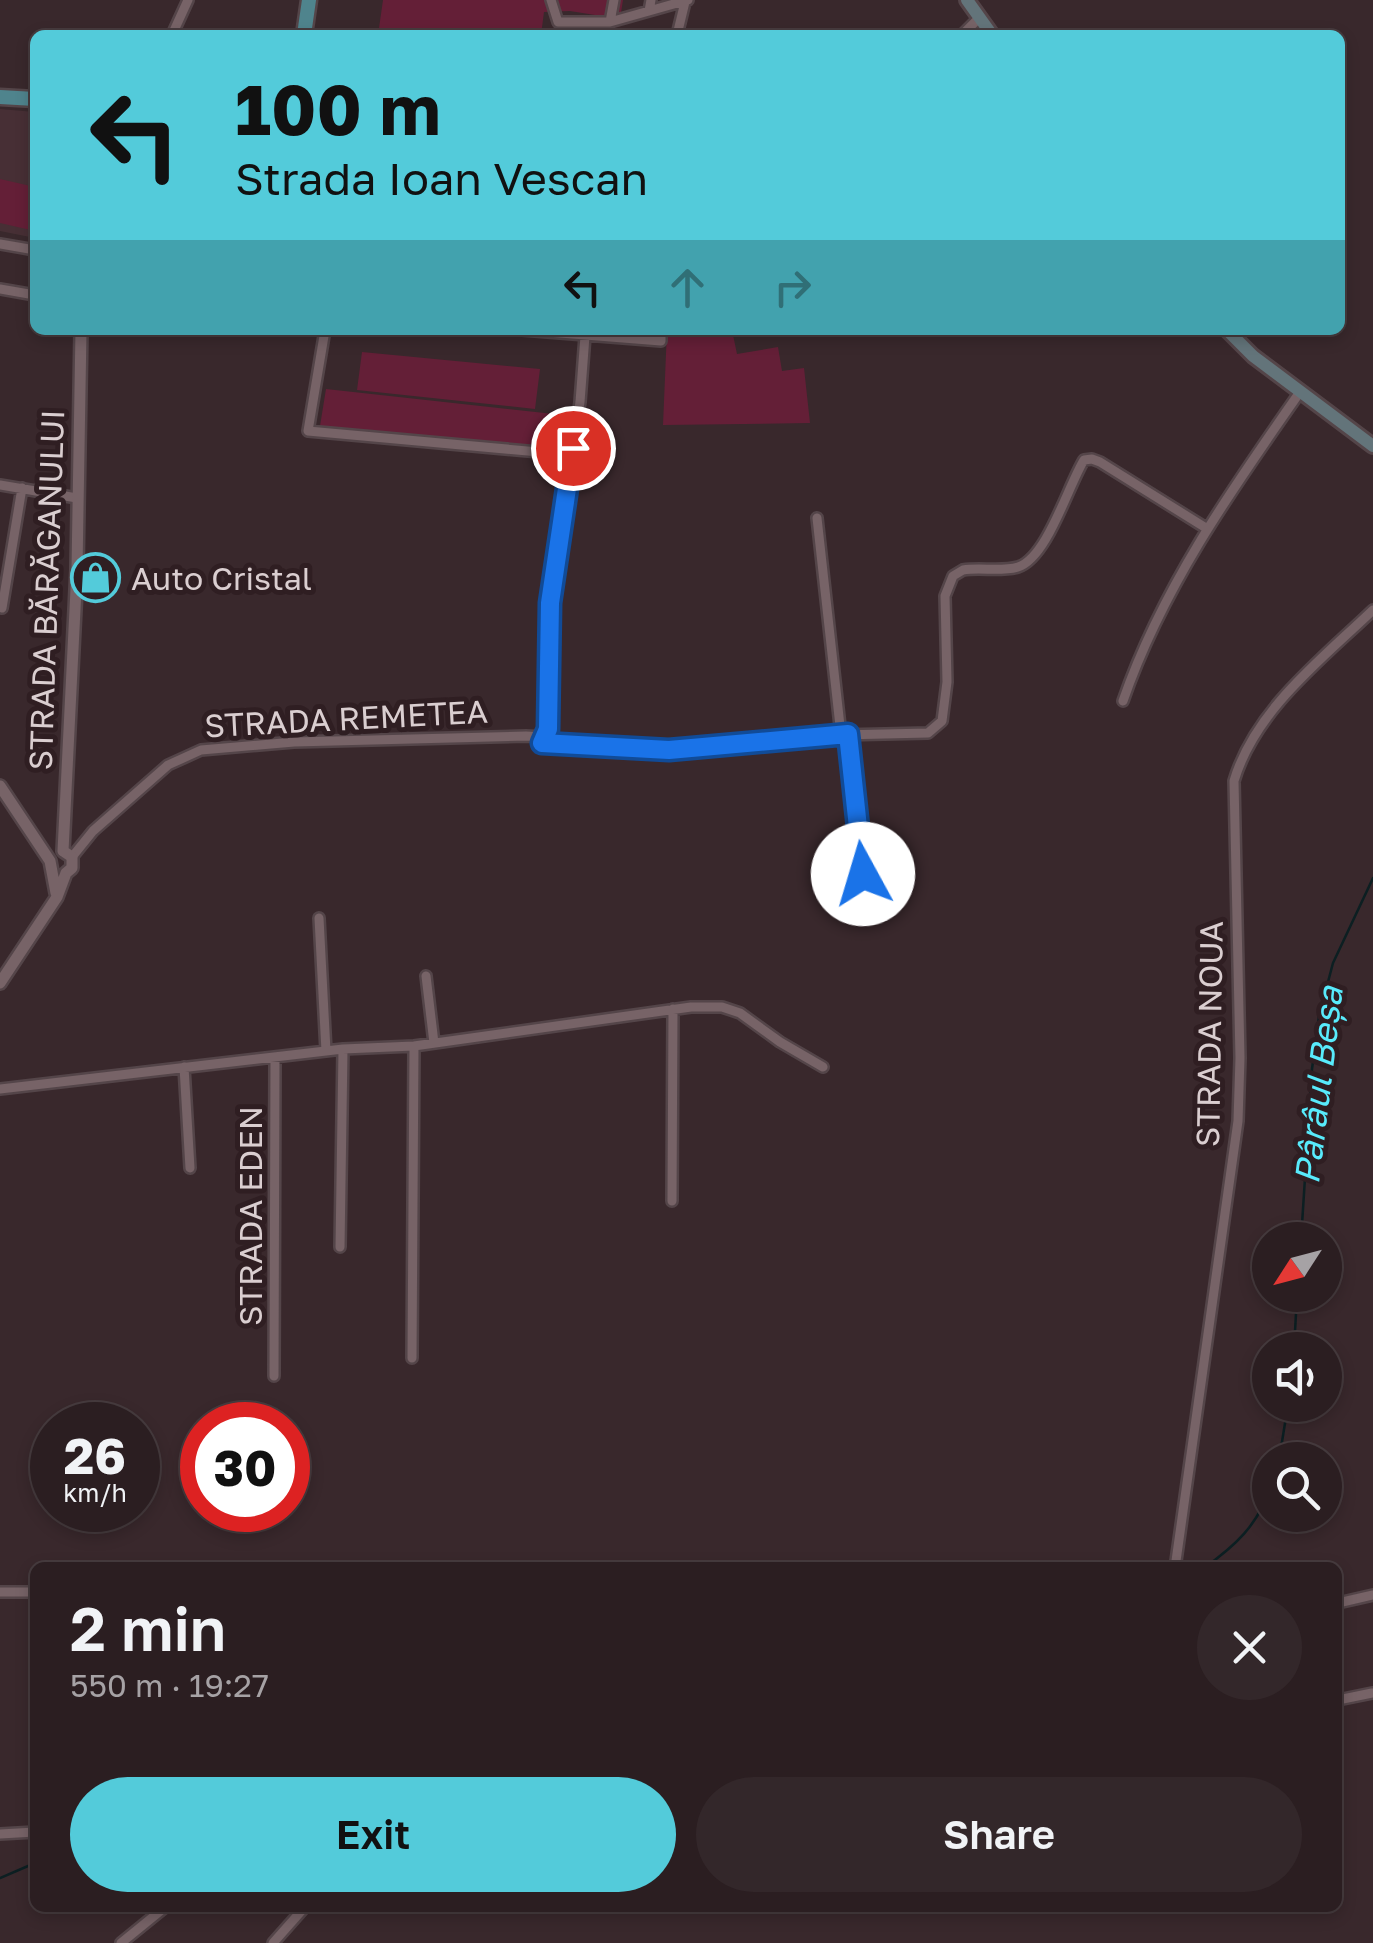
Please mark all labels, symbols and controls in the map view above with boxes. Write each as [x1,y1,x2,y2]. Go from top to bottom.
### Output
text: 100 m [235,66,441,150]
icon: left [70,70,200,200]
text: Strada Ioan Vescan [235,151,648,205]
icon: left [555,260,610,315]
icon: ahead [660,260,715,315]
icon: right [765,260,820,315]
pin [531,406,616,491]
street label: STRADA BĂRĂGANULUI [21,409,71,771]
icon: arrive [546,421,601,476]
shop icon: Auto Cristal [70,552,122,604]
place label: Auto Cristal [131,559,312,597]
street label: STRADA REMETEA [203,692,489,744]
position arrow [811,822,915,926]
street label: STRADA NOUA [1188,921,1230,1147]
water label: Pârâul Beșa [1285,983,1351,1186]
street label: STRADA EDEN [231,1106,269,1326]
north arrow [1252,1222,1342,1312]
map controls [1252,1222,1342,1532]
button: sound [1252,1332,1342,1422]
speed limit sign: 30 [180,1402,310,1532]
text: 26 [64,1425,126,1485]
button: search [1252,1442,1342,1532]
text: km/h [63,1477,127,1508]
text: 2 min [70,1592,226,1664]
button: close [1197,1595,1302,1700]
text: 550 m · 19:27 [70,1666,269,1704]
button: Exit [70,1777,676,1892]
button: Share [696,1777,1302,1892]

